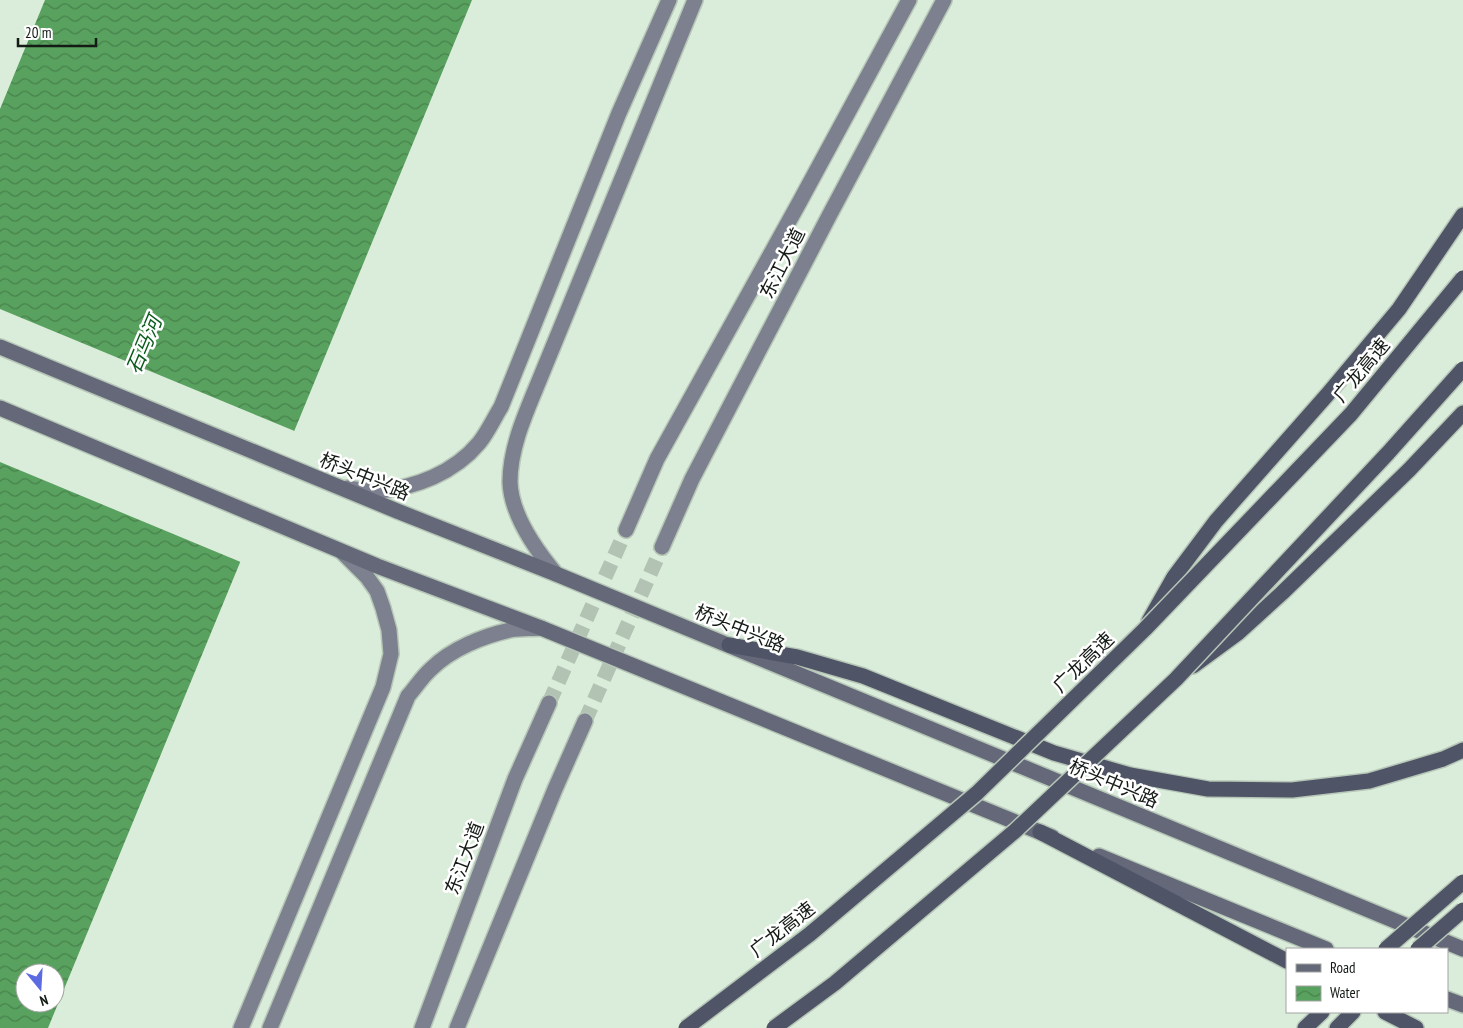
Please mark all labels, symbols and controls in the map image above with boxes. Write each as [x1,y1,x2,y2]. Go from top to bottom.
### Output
scale bar [18,15,95,47]
text: 20 m [25,23,51,42]
street label: 东江大道 [754,224,810,302]
water label: 石马河 [120,309,169,378]
street label: 广龙高速 [1327,333,1395,407]
street label: 桥头中兴路 [316,447,414,505]
street label: 桥头中兴路 [691,599,789,657]
street label: 广龙高速 [1047,627,1119,697]
street label: 桥头中兴路 [1066,753,1162,813]
street label: 东江大道 [439,818,489,898]
street label: 广龙高速 [745,896,819,962]
legend [1286,948,1448,1013]
text: Road [1330,958,1356,977]
north arrow [15,963,65,1013]
text: Water [1330,983,1361,1002]
text: N [38,991,50,1010]

